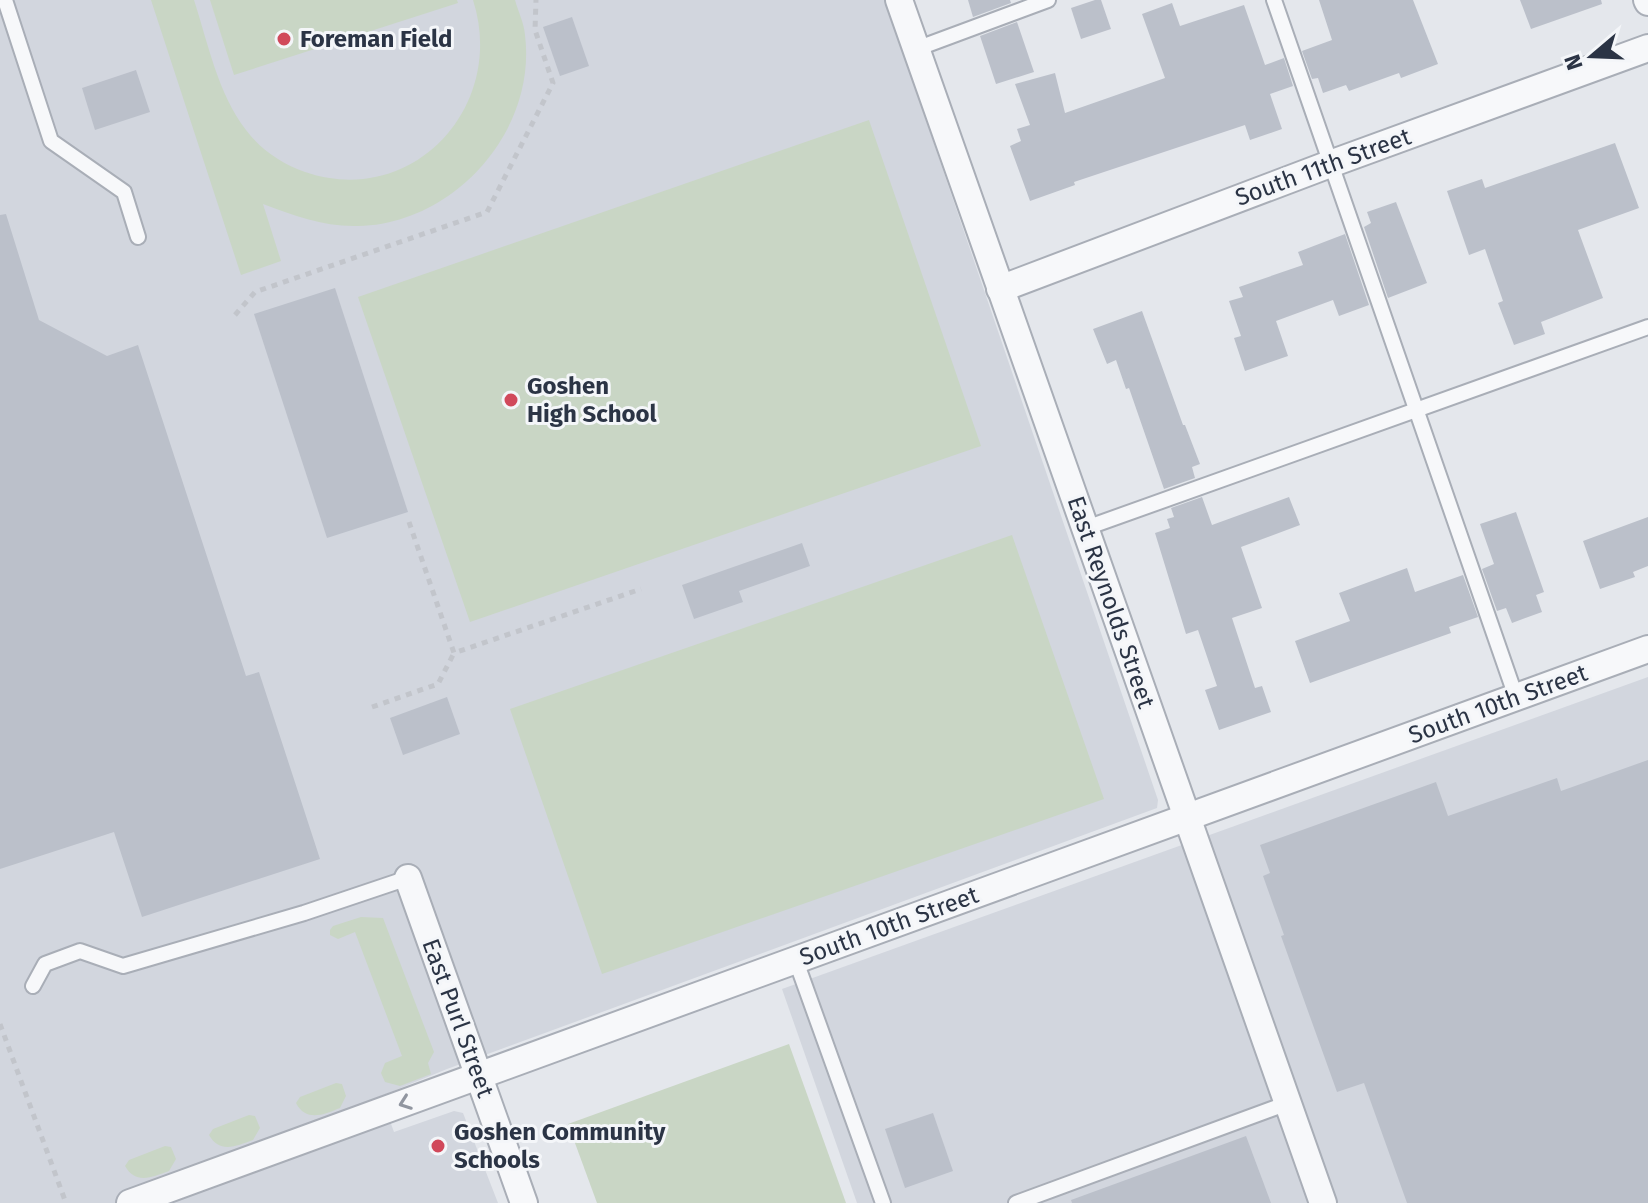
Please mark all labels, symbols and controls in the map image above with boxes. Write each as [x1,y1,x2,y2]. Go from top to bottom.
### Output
north arrow [1552,16,1632,96]
place label: Foreman Field [300,25,452,53]
marker: Foreman Field [275,30,293,48]
text: N [1558,51,1589,74]
street label: South 11th Street [1231,122,1415,212]
place label: Goshen High School [527,372,658,428]
marker: Goshen High School [502,391,520,409]
street label: East Reynolds Street [1062,492,1161,712]
street label: South 10th Street [1405,659,1591,749]
street label: South 10th Street [796,881,982,971]
street label: East Purl Street [416,935,500,1101]
one-way arrow [399,1094,413,1110]
place label: Goshen Community Schools [454,1118,666,1174]
marker: Goshen Community Schools [429,1137,447,1155]

